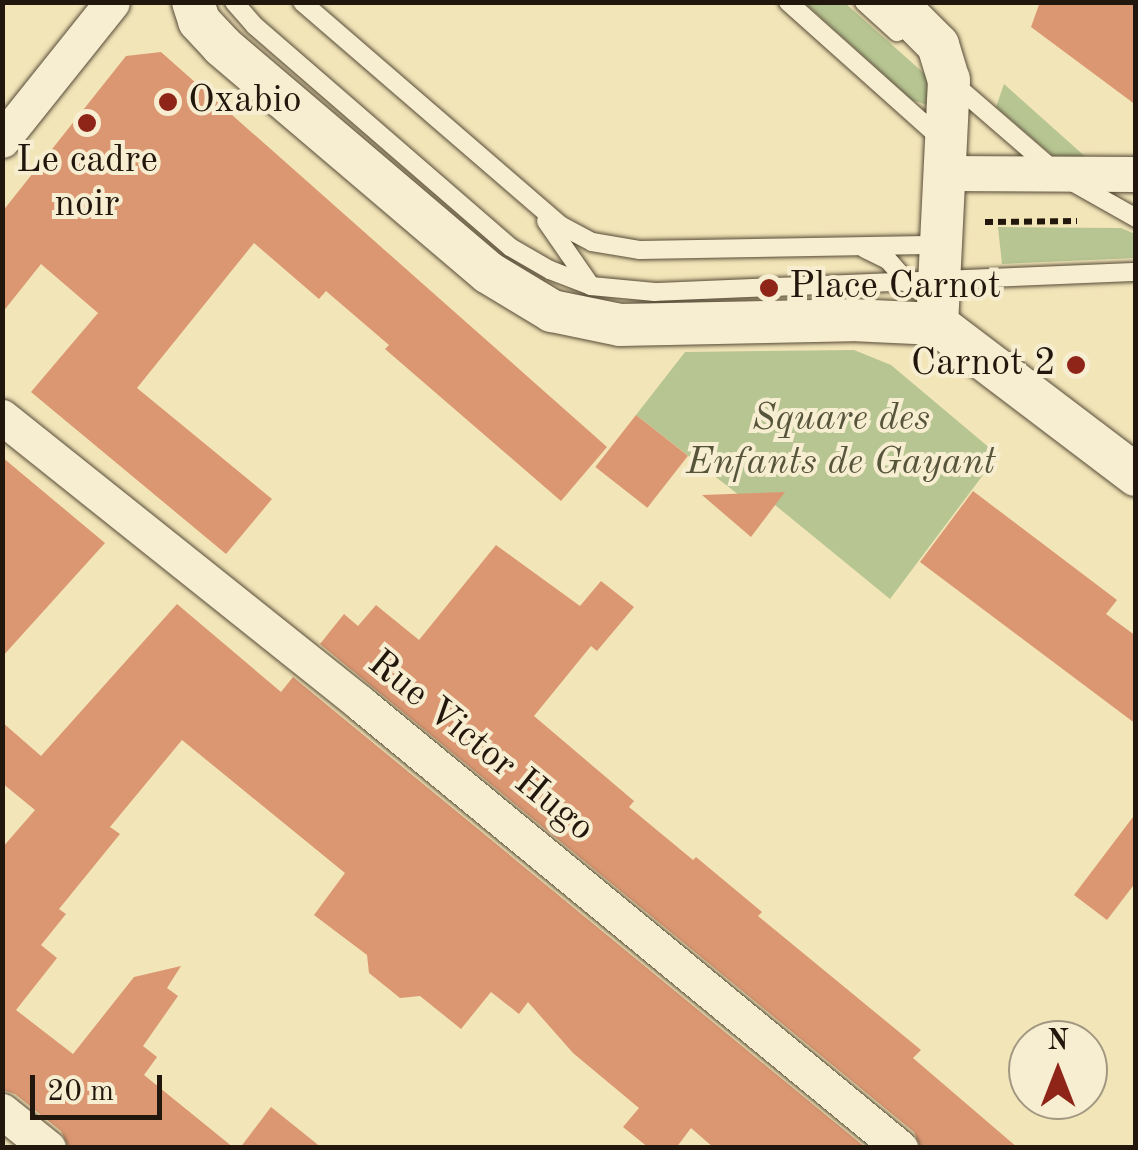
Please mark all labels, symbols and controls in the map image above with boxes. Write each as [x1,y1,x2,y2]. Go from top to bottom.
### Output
place label: Oxabio [188,79,302,125]
marker: Oxabio [157,91,179,113]
marker: Le cadre noir [76,112,98,134]
place label: Le cadre noir [16,139,158,228]
place label: Place Carnot [789,265,1001,311]
marker: Place Carnot [758,277,780,299]
place label: Carnot 2 [911,342,1056,388]
marker: Carnot 2 [1065,354,1087,376]
park label: Square des Enfants de Gayant [686,397,996,486]
street label: Rue Victor Hugo [358,642,602,852]
north arrow [1008,1020,1108,1120]
text: N [1047,1028,1069,1056]
scale bar [35,1055,168,1117]
text: 20 m [47,1077,114,1107]

